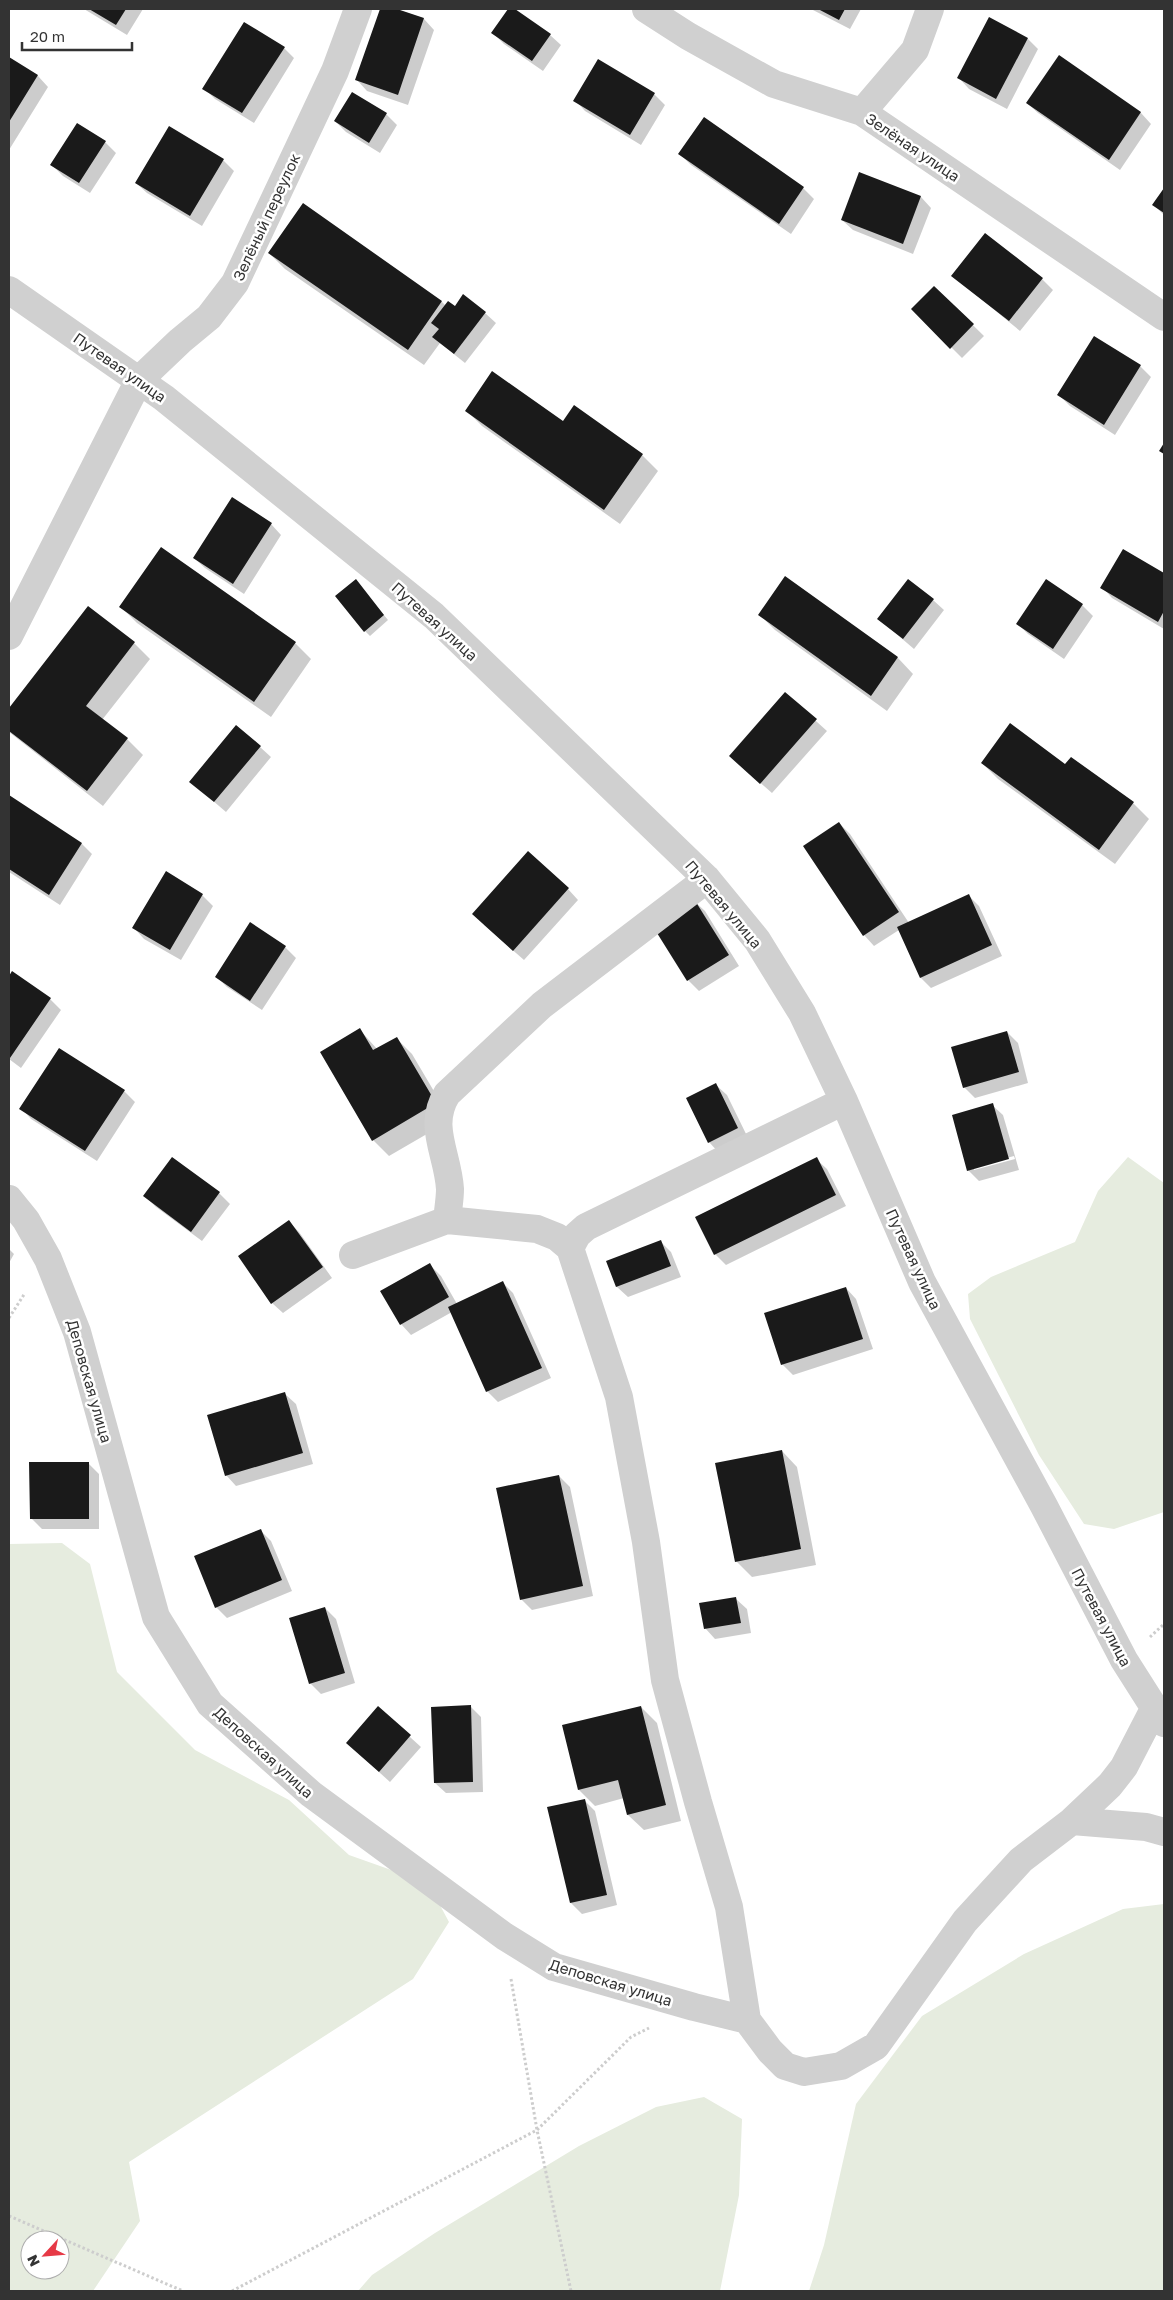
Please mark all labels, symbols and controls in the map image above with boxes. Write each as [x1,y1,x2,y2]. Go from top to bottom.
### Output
scale bar [22,20,132,52]
text: 20 m [30,27,65,45]
street label: Зелёная улица [863,109,963,185]
street label: Зелёный переулок [229,150,304,284]
street label: Путевая улица [70,328,170,406]
street label: Путевая улица [388,578,482,664]
street label: Путевая улица [682,856,766,952]
street label: Путевая улица [883,1206,945,1312]
street label: Деповская улица [64,1317,116,1445]
street label: Путевая улица [1068,1565,1136,1669]
street label: Деповская улица [211,1703,317,1801]
street label: Деповская улица [547,1955,675,2009]
north arrow [20,2230,70,2280]
text: N [23,2252,43,2269]

